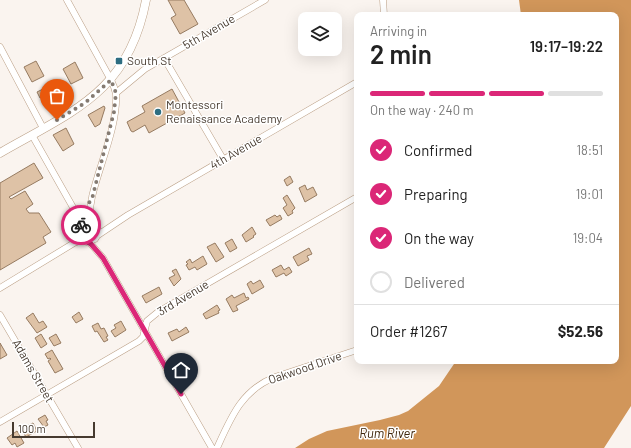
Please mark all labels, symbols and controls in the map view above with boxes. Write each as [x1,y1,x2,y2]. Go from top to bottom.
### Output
street label: 5th Avenue [180,11,237,52]
map controls [298,12,342,56]
button: layers [298,12,342,56]
text: Arriving in [370,23,427,39]
text: 19:17–19:22 [530,37,603,55]
text: 2 min [370,38,432,69]
place label: South St [127,53,172,67]
marker: South St [114,56,124,66]
pin [40,79,74,120]
icon: bag [46,85,68,107]
place label: Montessori Renaissance Academy [166,97,283,125]
text: On the way · 240 m [370,102,473,118]
marker: Montessori Renaissance Academy [153,107,163,117]
street label: 4th Avenue [207,131,264,172]
icon: check [370,139,392,161]
text: Confirmed [404,141,472,159]
text: 18:51 [576,142,603,158]
icon: check [370,183,392,205]
text: Preparing [404,185,468,203]
text: 19:01 [576,186,603,202]
courier [61,205,101,245]
icon: bike [70,214,92,236]
icon: check [370,227,392,249]
text: On the way [404,229,474,247]
text: 19:04 [573,230,603,246]
text: Delivered [404,273,465,291]
street label: 3rd Avenue [154,276,211,318]
text: Order #1267 [370,322,447,340]
text: $52.56 [558,322,603,340]
street label: Adams Street [10,336,58,405]
street label: Oakwood Drive [266,348,343,386]
pin [164,353,198,394]
icon: home [170,359,192,381]
scale bar [12,420,95,439]
text: 100 m [18,422,46,435]
water label: Rum River [359,425,415,441]

